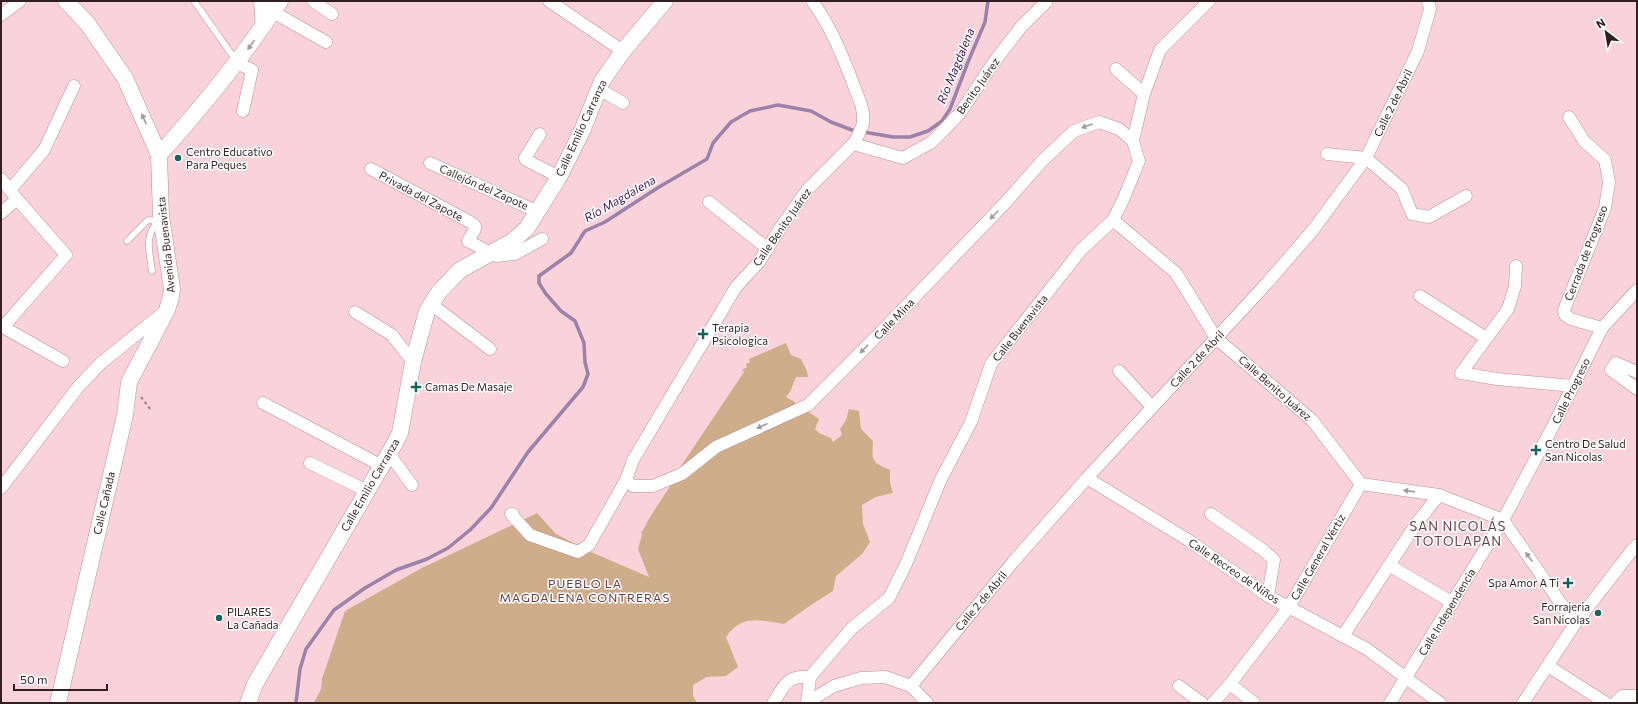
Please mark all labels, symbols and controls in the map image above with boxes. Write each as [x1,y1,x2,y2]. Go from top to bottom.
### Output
north arrow [1586,12,1626,52]
text: N [1594,15,1607,31]
water label: Río Magdalena [934,26,977,106]
one-way arrow [247,40,255,50]
street label: Benito Juárez [953,55,1003,117]
street label: Calle 2 de Abril [1371,67,1414,139]
street label: Calle Emilio Carranza [552,77,609,178]
one-way arrow [140,113,146,125]
one-way arrow [1080,124,1092,130]
place label: Centro Educativo Para Peques [186,145,273,171]
marker: Centro Educativo Para Peques [173,153,183,163]
street label: Callejón del Zapote [438,161,531,212]
street label: Privada del Zapote [377,168,466,223]
water label: Río Magdalena [581,172,658,224]
street label: Calle Benito Juárez [750,185,815,269]
street label: Avenida Buenavista [154,196,177,294]
street label: Cerrada de Progreso [1561,203,1610,303]
one-way arrow [989,210,998,220]
street label: Calle Buenavista [989,292,1050,364]
street label: Calle Mina [871,295,916,342]
place label: Terapia Psicologica [712,321,768,347]
street label: Calle 2 de Abril [1167,327,1226,390]
marker: Terapia Psicologica [697,328,709,340]
one-way arrow [859,344,869,354]
street label: Calle Benito Juárez [1236,352,1315,424]
street label: Calle Progreso [1549,355,1592,426]
place label: Camas De Masaje [425,380,513,393]
marker: Camas De Masaje [410,381,422,393]
one-way arrow [756,423,768,429]
street label: Calle Emilio Carranza [338,436,402,534]
place label: Centro De Salud San Nicolas [1545,437,1626,463]
marker: Centro De Salud San Nicolas [1530,444,1542,456]
street label: Calle Cañada [90,470,117,536]
one-way arrow [1403,488,1415,494]
street label: Calle General Vértiz [1288,511,1348,602]
district label: SAN NICOLÁS TOTOLAPAN [1410,517,1506,549]
street label: Calle Recreo de Niños [1186,535,1282,606]
one-way arrow [1525,552,1533,563]
street label: Calle Independencia [1415,566,1478,658]
street label: Calle 2 de Abril [952,568,1009,633]
district label: PUEBLO LA MAGDALENA CONTRERAS [500,576,670,604]
place label: Spa Amor A Ti [1488,576,1559,589]
marker: Spa Amor A Ti [1562,577,1574,589]
place label: Forrajeria San Nicolas [1533,600,1590,626]
place label: PILARES La Cañada [227,605,279,631]
marker: Forrajeria San Nicolas [1593,608,1603,618]
marker: PILARES La Cañada [214,613,224,623]
scale bar [14,666,107,692]
text: 50 m [20,672,48,686]

